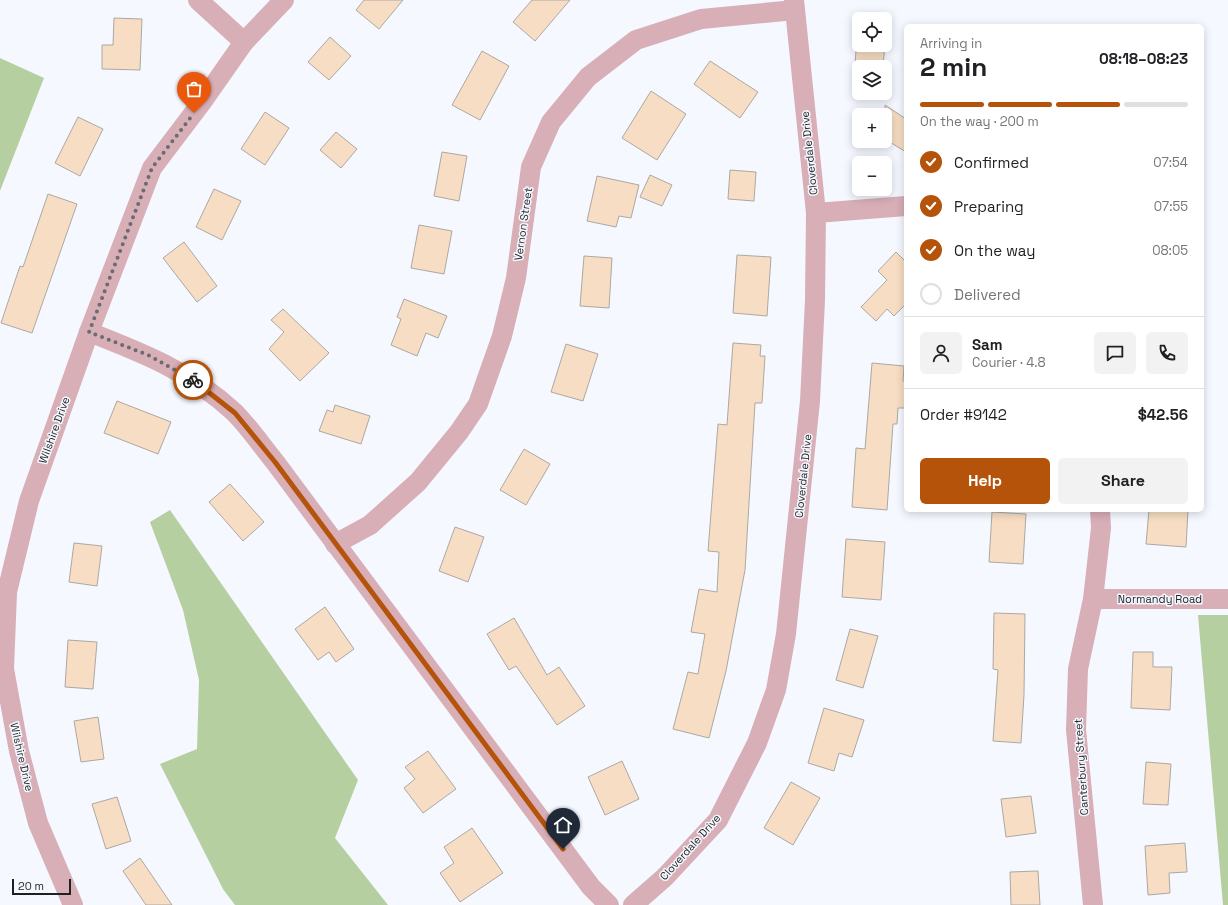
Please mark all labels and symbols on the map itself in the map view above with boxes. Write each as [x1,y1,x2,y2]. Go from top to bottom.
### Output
pin [177,72,211,113]
street label: Cloverdale Drive [798,110,820,196]
street label: Vernon Street [511,186,535,262]
courier [173,360,213,400]
street label: Wilshire Drive [35,395,73,465]
street label: Cloverdale Drive [792,433,814,519]
street label: Normandy Road [1118,592,1202,606]
street label: Canterbury Street [1071,718,1091,816]
street label: Wilshire Drive [7,721,37,793]
pin [546,808,580,849]
street label: Cloverdale Drive [657,811,723,883]
scale bar [12,877,71,896]

